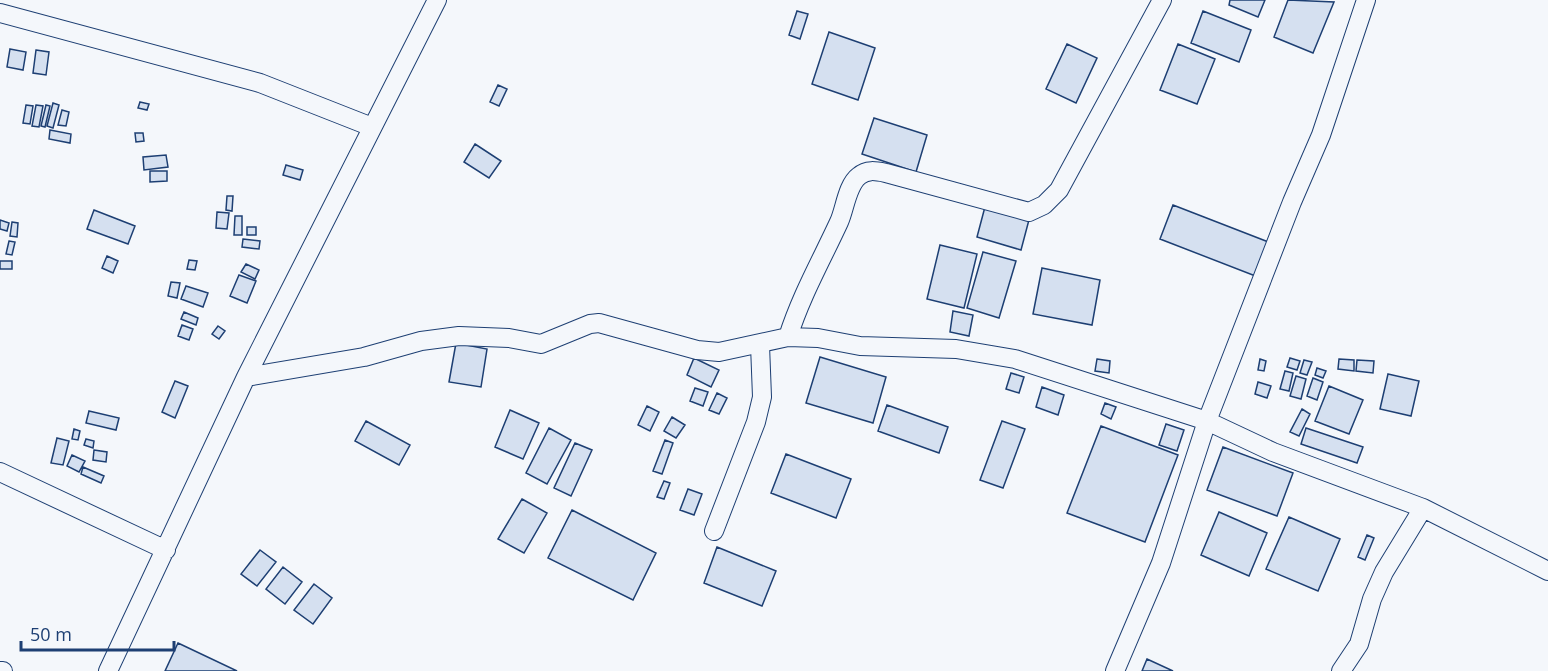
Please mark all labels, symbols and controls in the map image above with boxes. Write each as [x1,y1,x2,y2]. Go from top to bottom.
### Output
scale bar [21,614,174,652]
text: 50 m [30,622,72,646]

